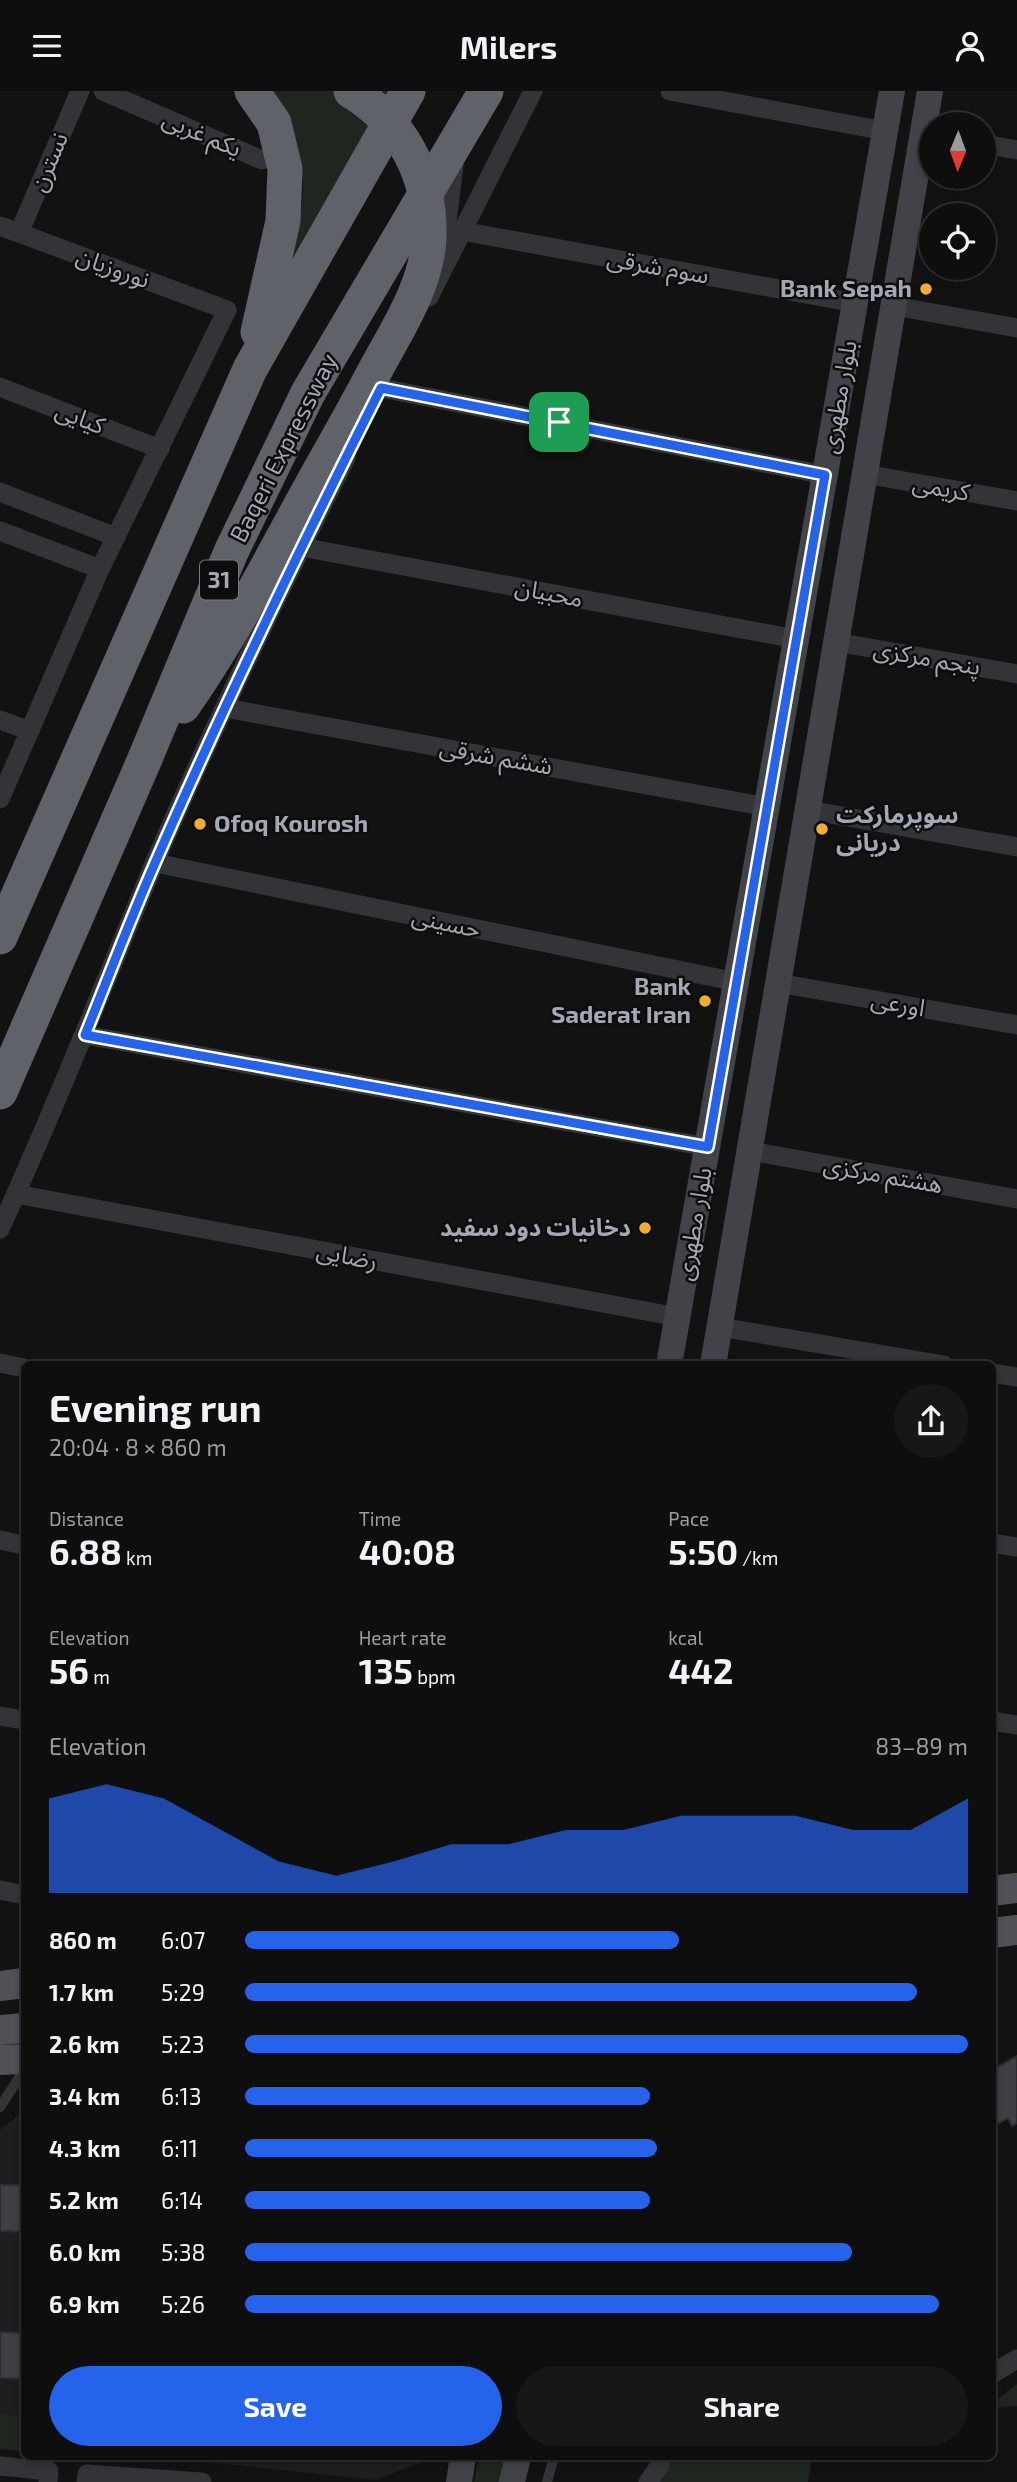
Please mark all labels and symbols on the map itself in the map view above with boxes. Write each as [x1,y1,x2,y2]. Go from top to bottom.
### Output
street label: یکم غربی [157,103,247,166]
north arrow [919,112,996,189]
street label: نسترن [22,127,74,196]
street label: نوروزیان [72,240,154,294]
street label: سوم شرقی [604,242,712,294]
place label: Bank Sepah [780,273,912,302]
marker: Bank Sepah [918,281,934,297]
street label: بلوار مطهری [813,338,863,456]
street label: Baqeri Expressway [223,348,343,546]
pin [529,392,589,452]
street label: کیایی [52,394,110,440]
street label: کریمی [910,467,973,507]
road number: 31 [200,561,238,600]
street label: محبیان [513,571,586,613]
street label: پنجم مرکزی [871,633,983,684]
street label: ششم شرقی [437,731,555,784]
place label: سوپرمارکت دریانی [836,799,959,857]
place label: Ofoq Kourosh [214,808,368,837]
marker: Ofoq Kourosh [192,816,208,832]
marker: سوپرمارکت دریانی [814,821,830,837]
street label: حسینی [409,900,483,943]
place label: Bank Saderat Iran [551,971,692,1028]
street label: اورعی [869,984,928,1023]
marker: Bank Saderat Iran [697,993,713,1009]
street label: هشتم مرکزی [821,1149,945,1202]
street label: بلوار مطهری [668,1165,718,1283]
place label: دخانیات دود سفید [440,1212,631,1242]
marker: دخانیات دود سفید [637,1220,653,1236]
street label: رضایی [314,1234,380,1276]

